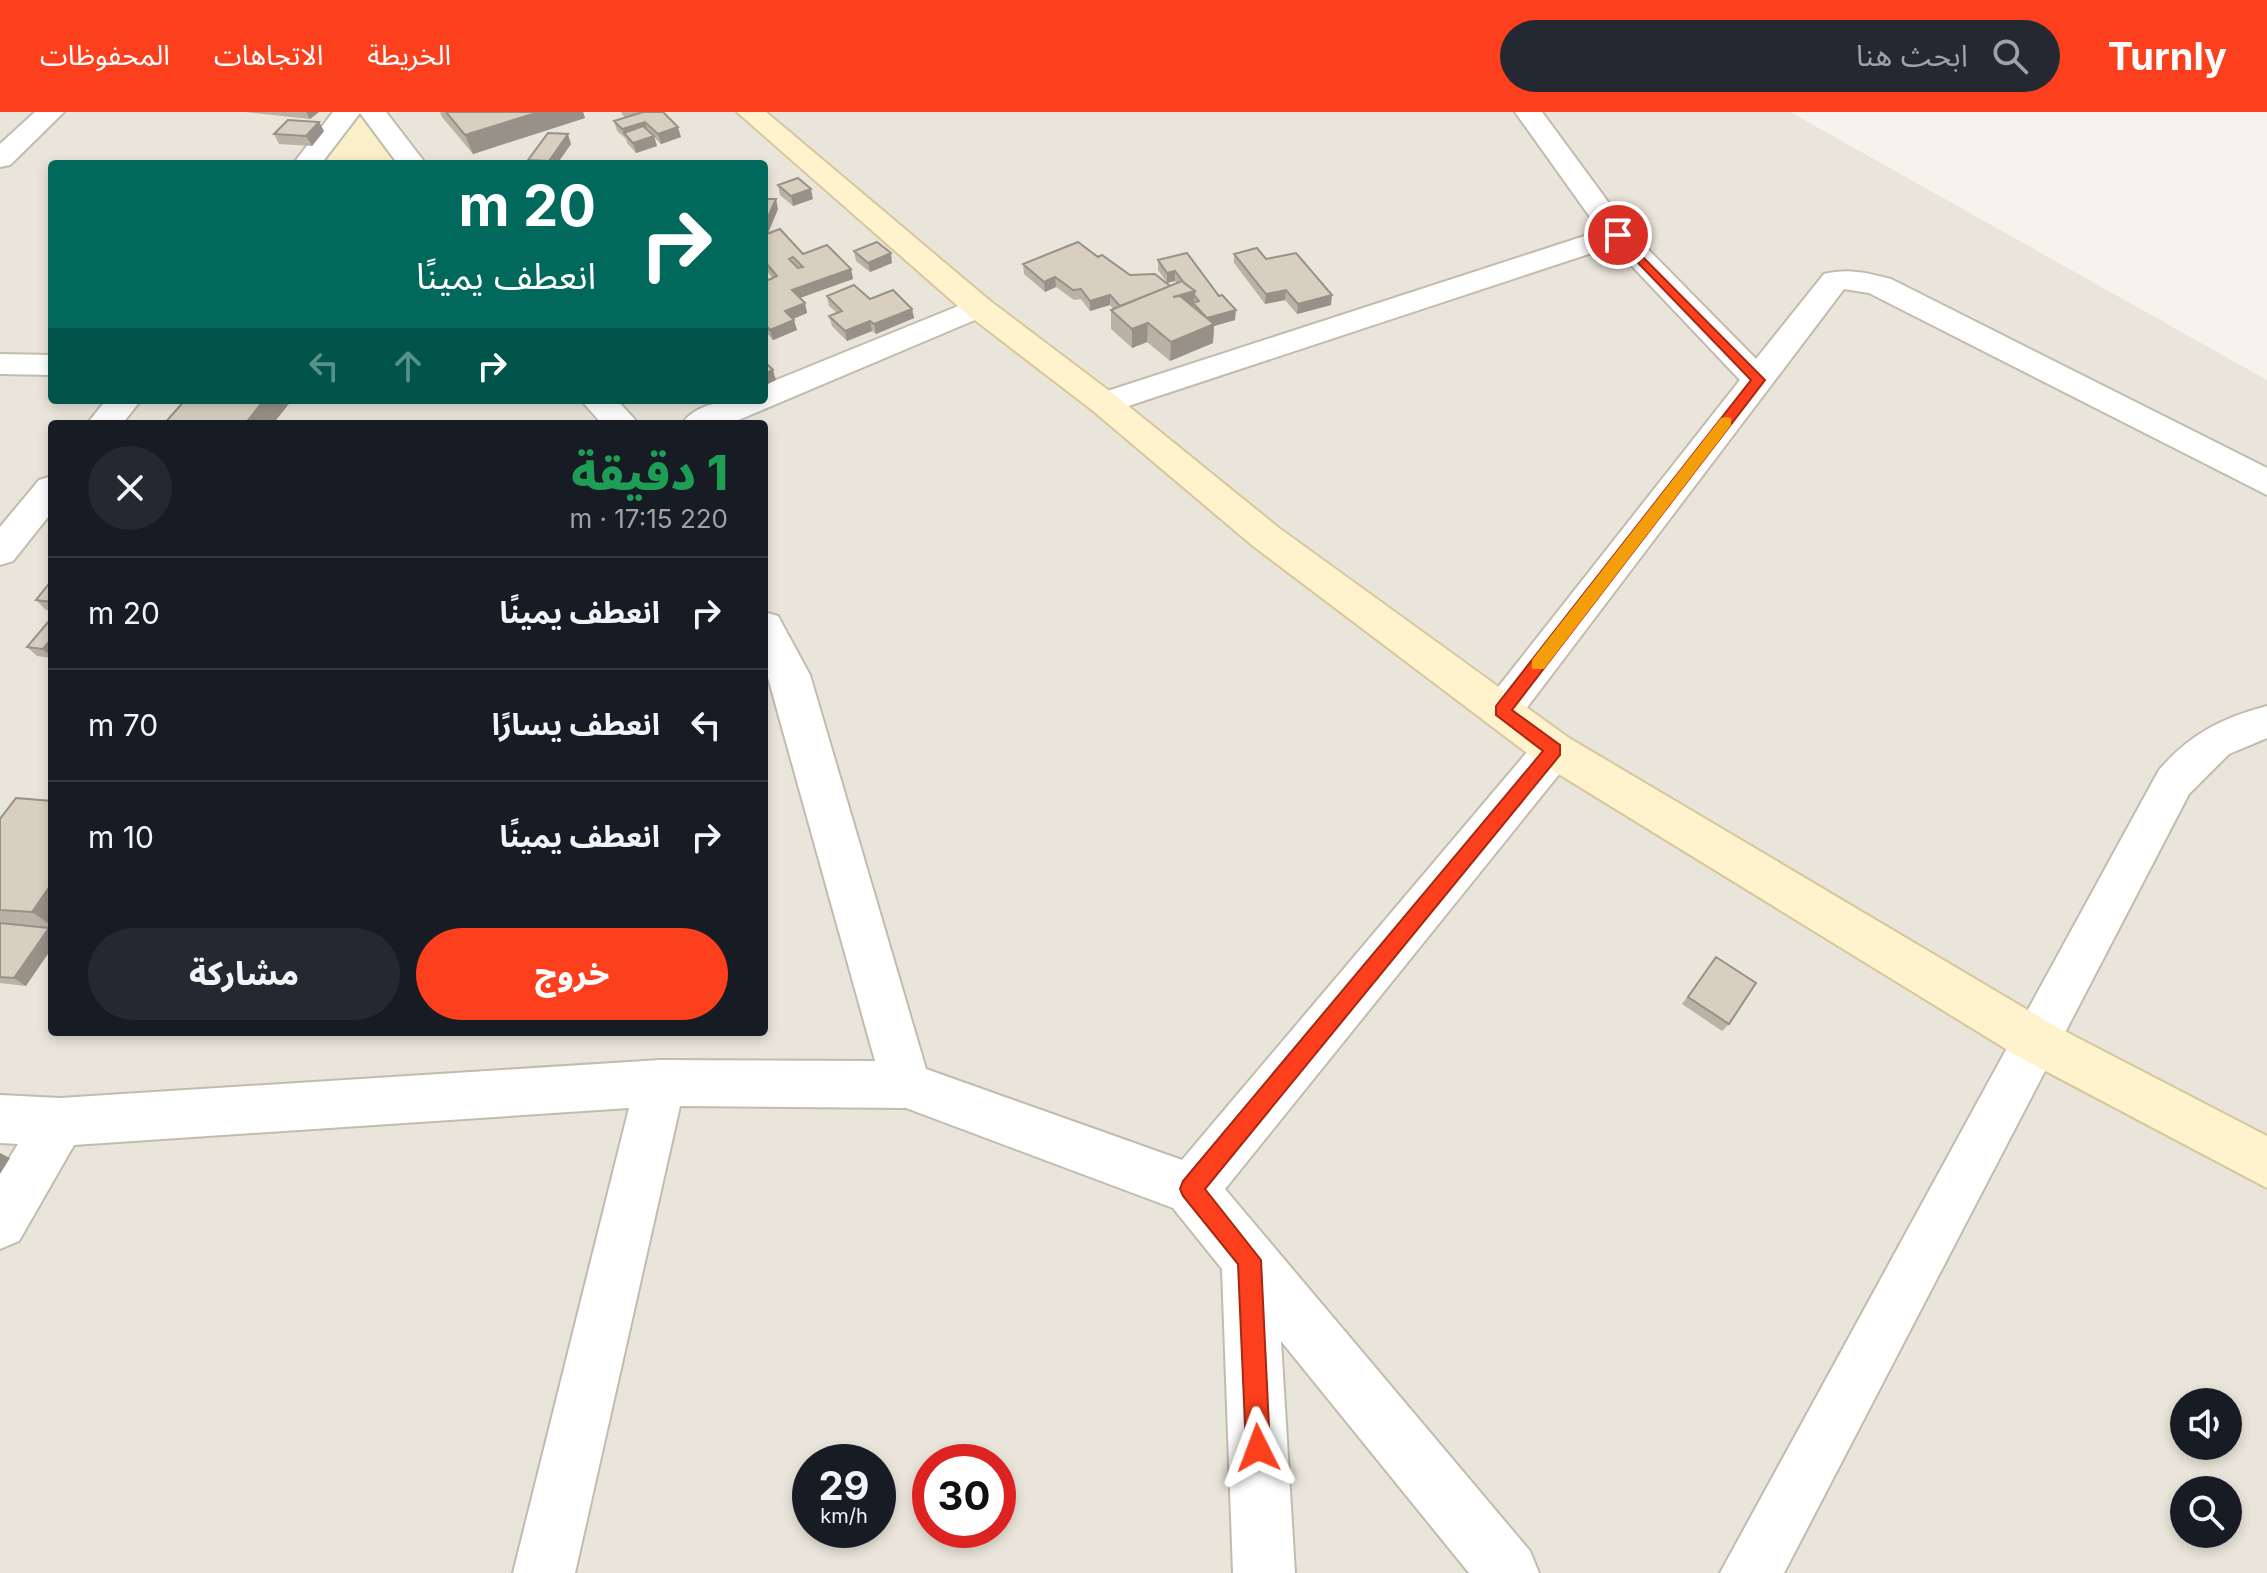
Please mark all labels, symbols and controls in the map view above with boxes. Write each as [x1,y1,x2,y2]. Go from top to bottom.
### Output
search box [1500,20,2060,92]
text: Turnly [2108,33,2227,79]
icon: search [1988,34,2032,78]
text: ابحث هنا [1856,37,1968,73]
text: المحفوظات [40,38,170,72]
text: الاتجاهات [214,38,323,72]
text: الخريطة [367,38,451,72]
text: 20 m [459,172,596,240]
icon: right [624,192,728,296]
pin [1584,201,1652,269]
icon: arrive [1596,213,1640,257]
text: انعطف يمينًا [416,254,596,298]
icon: left [302,344,346,388]
icon: ahead [386,344,430,388]
icon: right [470,344,514,388]
text: 1 دقيقة [571,443,728,502]
button: close [88,446,172,530]
text: 220 m · 17:15 [569,503,728,534]
icon: right [684,591,728,635]
text: انعطف يمينًا [500,594,660,630]
text: 20 m [88,595,160,631]
icon: left [684,703,728,747]
text: انعطف يسارًا [492,706,660,742]
text: 70 m [88,707,158,743]
icon: right [684,815,728,859]
text: انعطف يمينًا [500,818,660,854]
text: 10 m [88,819,154,855]
button: مشاركة [88,928,400,1020]
button: خروج [416,928,728,1020]
map controls [2170,1388,2242,1548]
button: sound [2170,1388,2242,1460]
position arrow [1216,1406,1300,1490]
speed limit sign: 30 [912,1444,1016,1548]
text: 29 [818,1461,870,1510]
button: search [2170,1476,2242,1548]
text: km/h [820,1504,868,1528]

